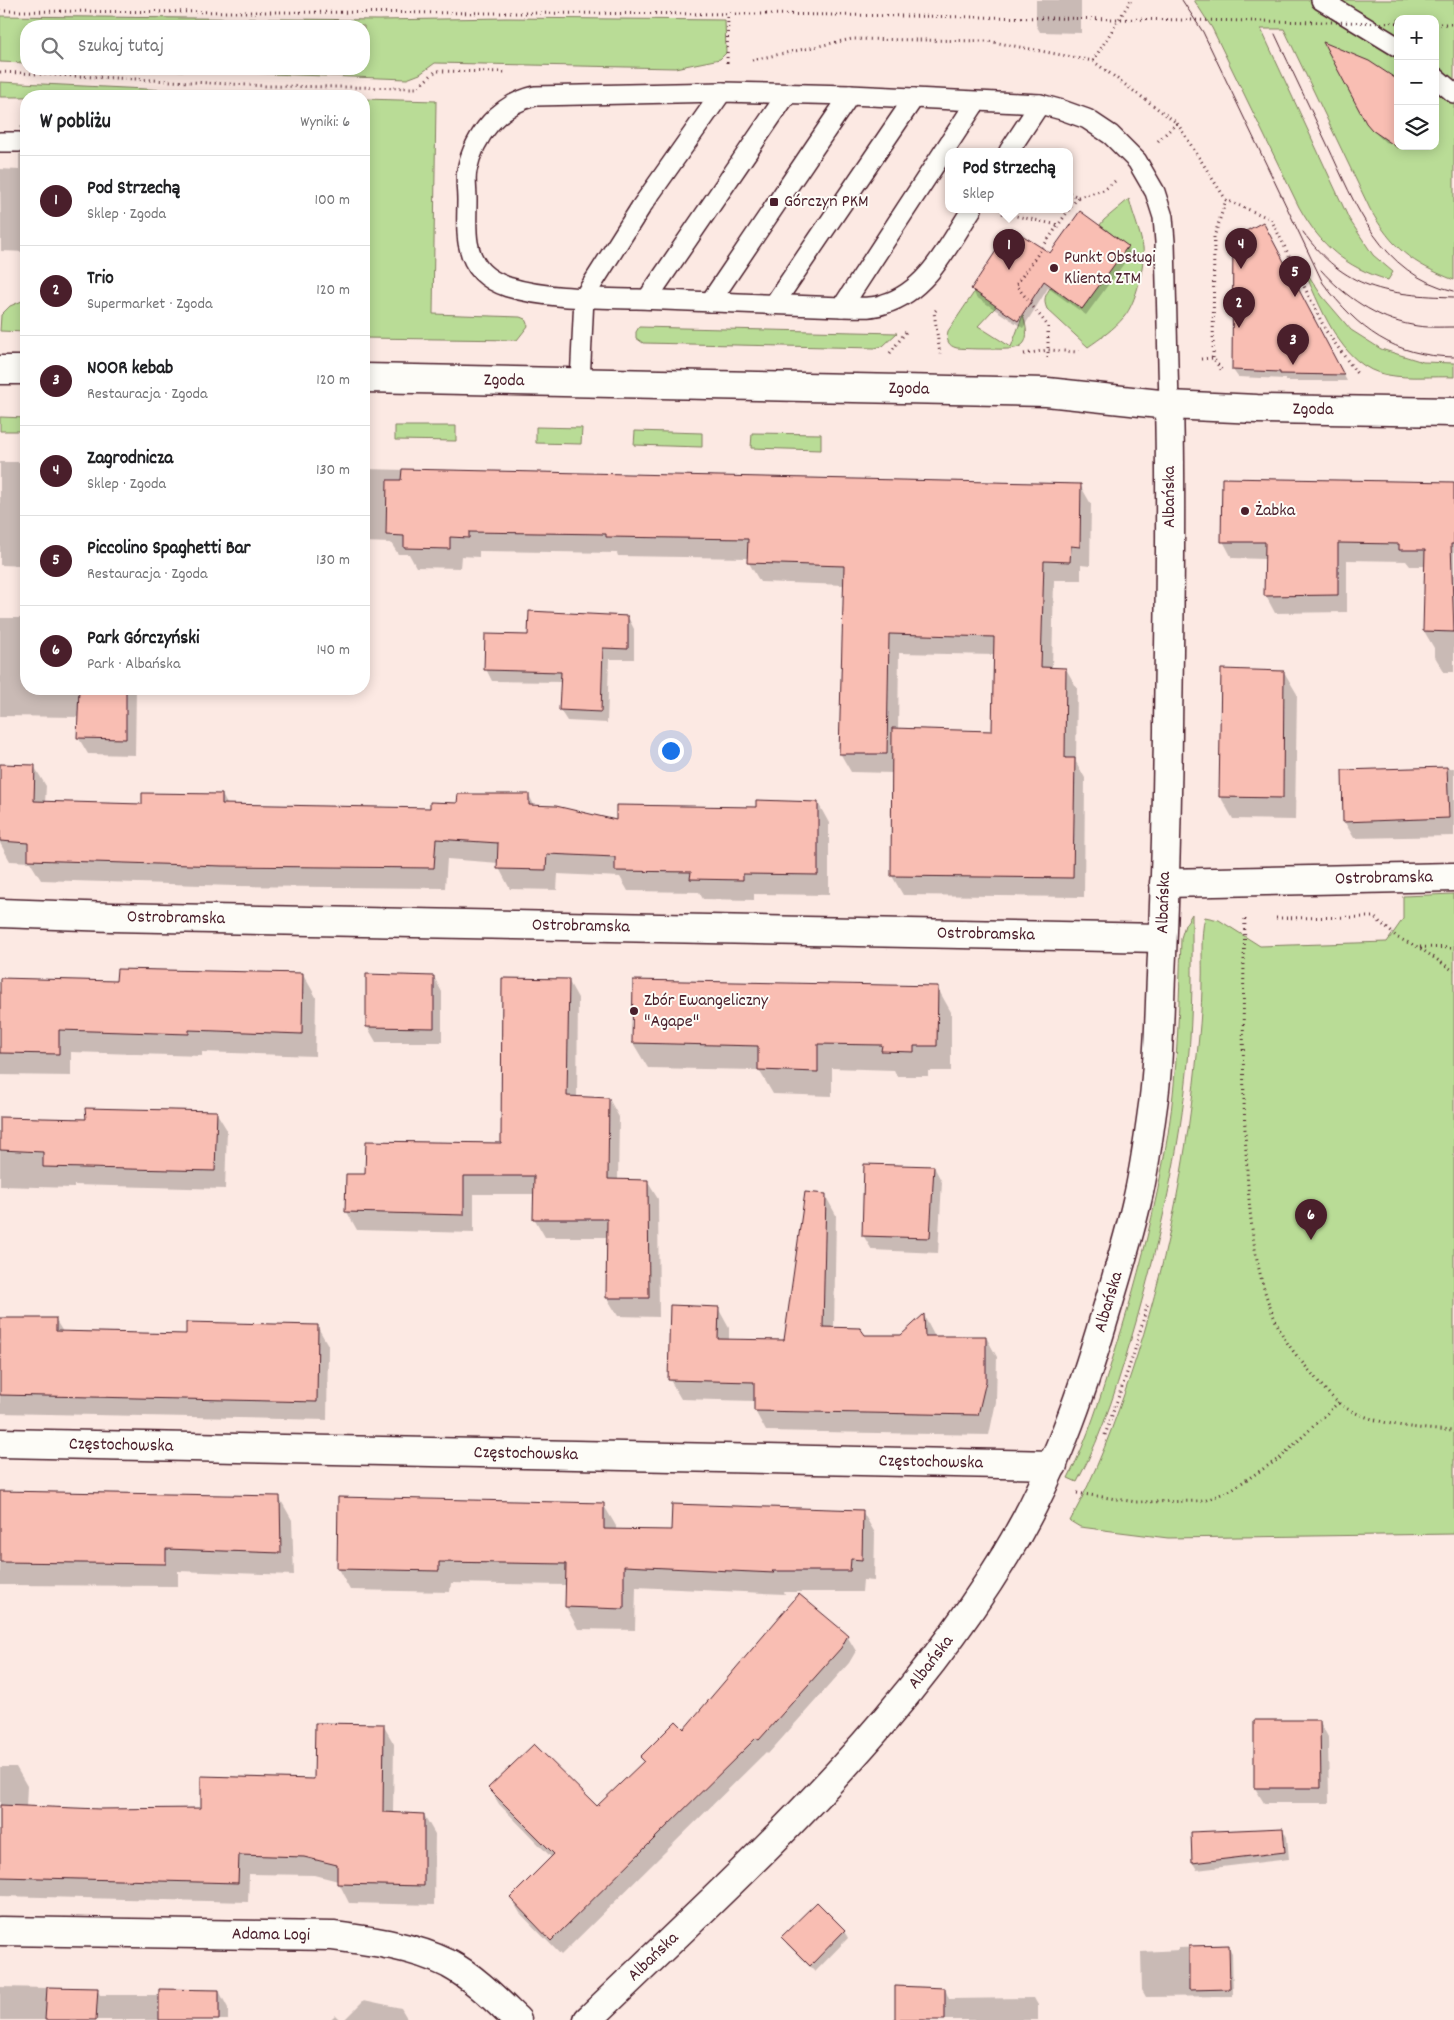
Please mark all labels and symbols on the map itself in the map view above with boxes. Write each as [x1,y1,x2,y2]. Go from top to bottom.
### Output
place label: Górczyn PKM [784,190,869,215]
marker: Górczyn PKM [768,196,780,208]
pin: 4 [1225,228,1257,269]
pin: 1 [993,229,1025,270]
place label: Punkt Obsługi Klienta ZTM [1064,246,1156,292]
pin: 5 [1279,256,1311,297]
marker: Punkt Obsługi Klienta ZTM [1048,262,1060,274]
pin: 2 [1223,287,1255,328]
pin: 3 [1277,324,1309,365]
street label: Zgoda [483,368,525,394]
street label: Zgoda [888,376,930,402]
street label: Zgoda [1292,397,1334,423]
street label: Albańska [1158,465,1183,528]
place label: Żabka [1255,499,1296,524]
marker: Żabka [1239,505,1251,517]
your location [658,738,684,764]
street label: Ostrobramska [1335,865,1434,892]
street label: Albańska [1150,871,1178,934]
street label: Ostrobramska [127,905,226,932]
street label: Ostrobramska [532,913,631,940]
street label: Ostrobramska [937,921,1036,948]
place label: Zbór Ewangeliczny "Agape" [644,989,769,1035]
marker: Zbór Ewangeliczny "Agape" [628,1005,640,1017]
pin: 6 [1295,1199,1327,1240]
street label: Albańska [1088,1268,1130,1335]
street label: Częstochowska [68,1432,174,1459]
street label: Częstochowska [473,1440,579,1468]
street label: Częstochowska [878,1449,984,1476]
street label: Albańska [902,1630,960,1695]
street label: Adama Logi [232,1922,310,1948]
street label: Albańska [622,1926,685,1988]

